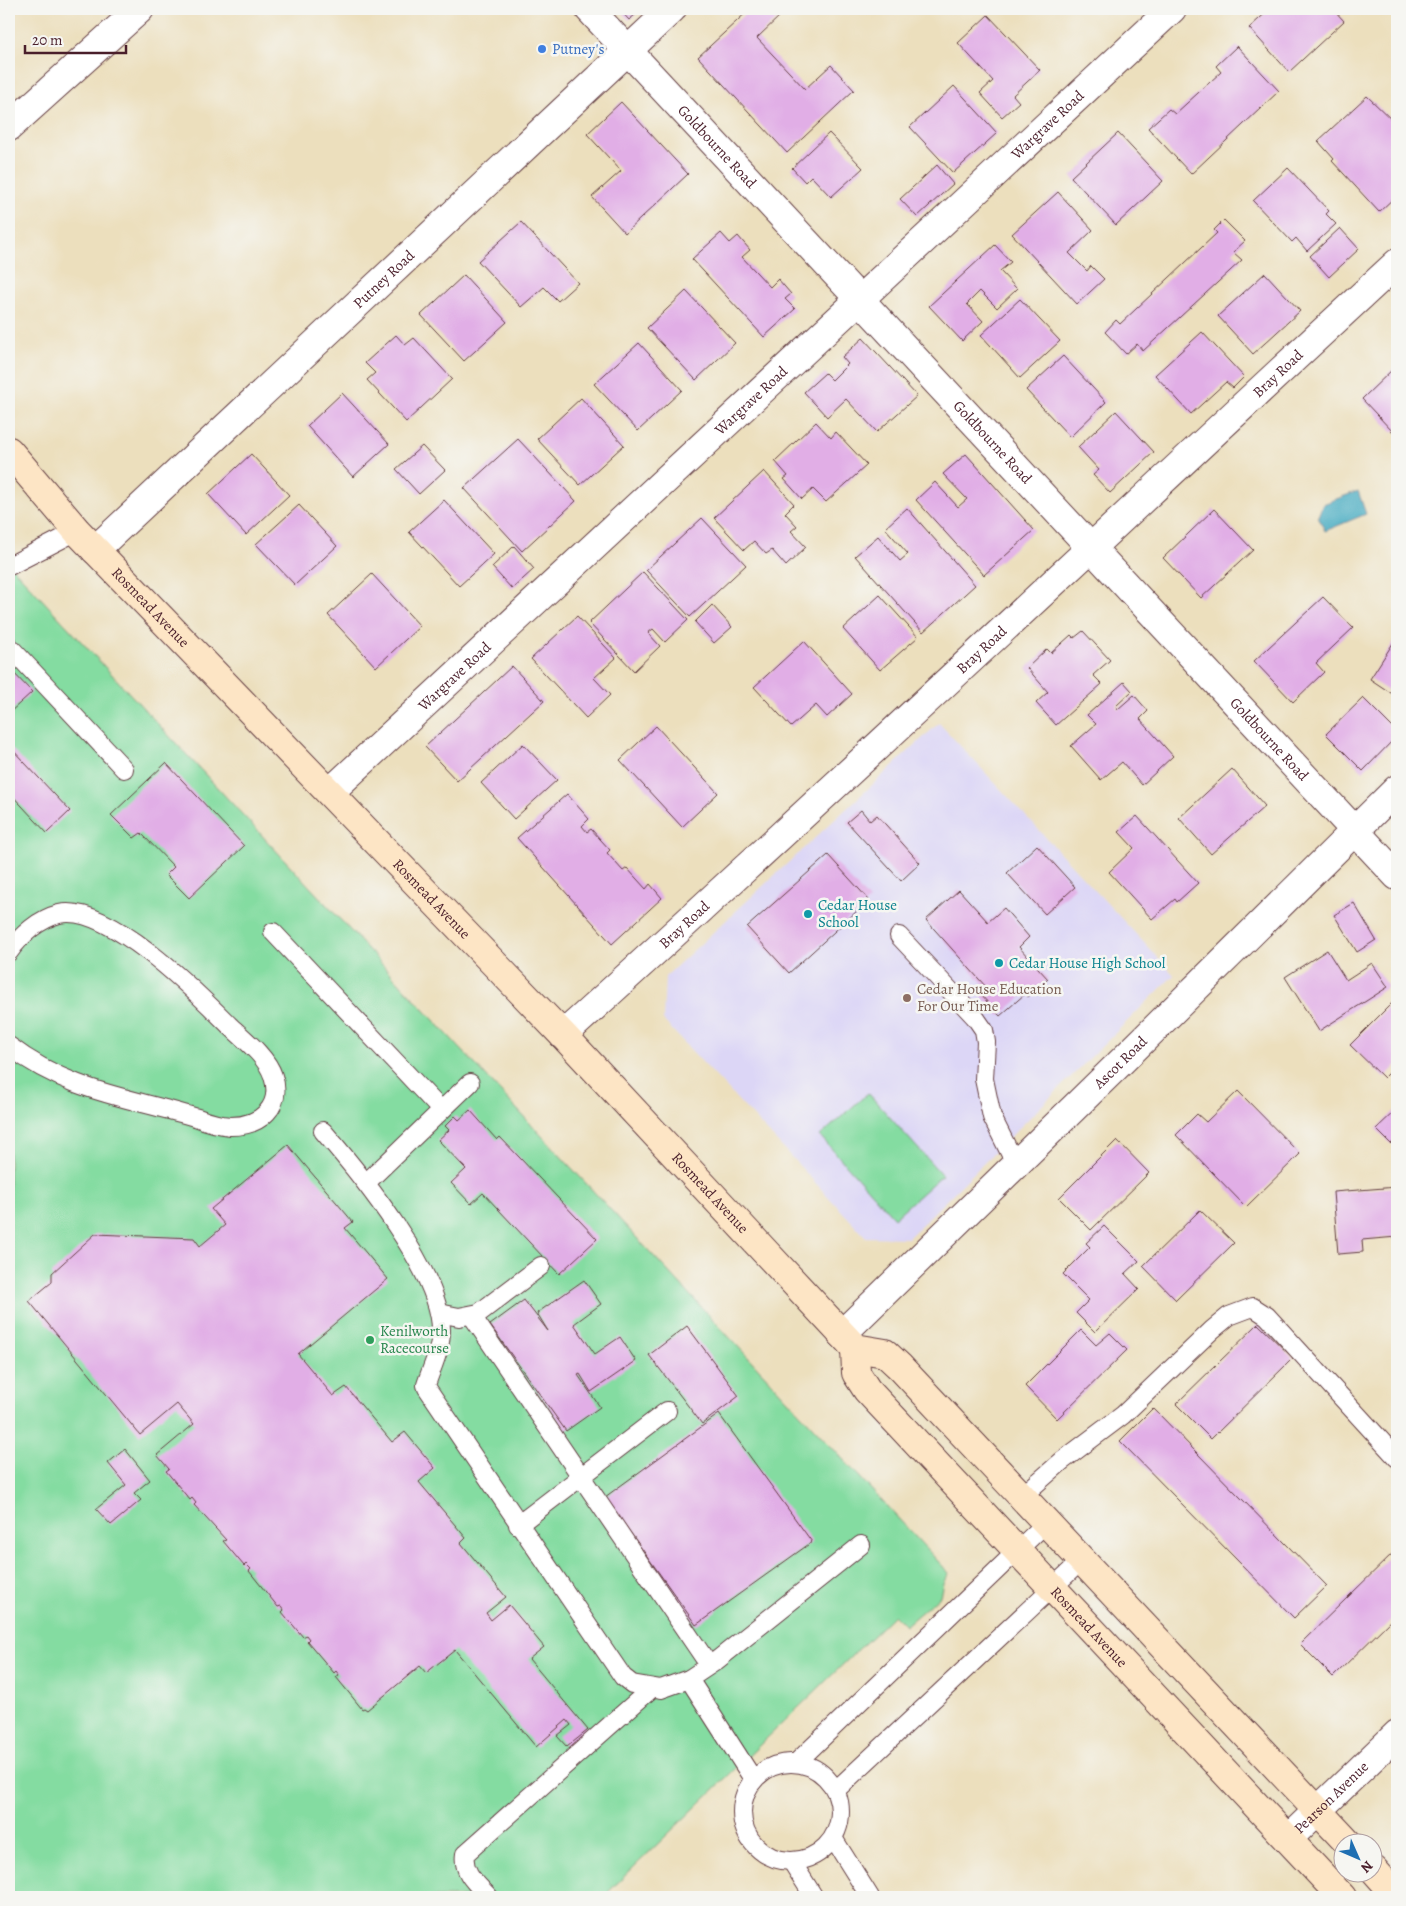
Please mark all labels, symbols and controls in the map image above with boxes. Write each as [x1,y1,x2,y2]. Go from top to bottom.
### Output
scale bar [25,22,126,54]
text: 20 m [32,30,63,50]
place label: Putney's [552,39,605,59]
marker: Putney's [536,43,548,55]
street label: Wargrave Road [1006,85,1089,164]
street label: Goldbourne Road [673,101,762,193]
street label: Putney Road [349,245,420,313]
street label: Bray Road [1248,344,1308,402]
street label: Wargrave Road [710,361,793,440]
street label: Goldbourne Road [949,396,1037,489]
street label: Rosmead Avenue [107,563,194,652]
street label: Bray Road [952,621,1012,678]
street label: Wargrave Road [413,637,496,716]
street label: Goldbourne Road [1226,693,1314,786]
street label: Rosmead Avenue [388,854,475,943]
place label: Cedar House School [818,895,897,932]
street label: Bray Road [655,896,715,953]
marker: Cedar House School [802,908,814,920]
place label: Cedar House High School [1009,953,1166,973]
marker: Cedar House High School [993,957,1005,969]
place label: Cedar House Education For Our Time [917,979,1062,1016]
marker: Cedar House Education For Our Time [901,992,913,1004]
street label: Ascot Road [1089,1031,1152,1094]
street label: Rosmead Avenue [667,1148,753,1238]
place label: Kenilworth Racecourse [380,1321,449,1358]
marker: Kenilworth Racecourse [364,1334,376,1346]
street label: Rosmead Avenue [1046,1582,1132,1672]
street label: Pearson Avenue [1290,1756,1373,1838]
north arrow [1334,1834,1384,1884]
text: N [1357,1857,1377,1877]

